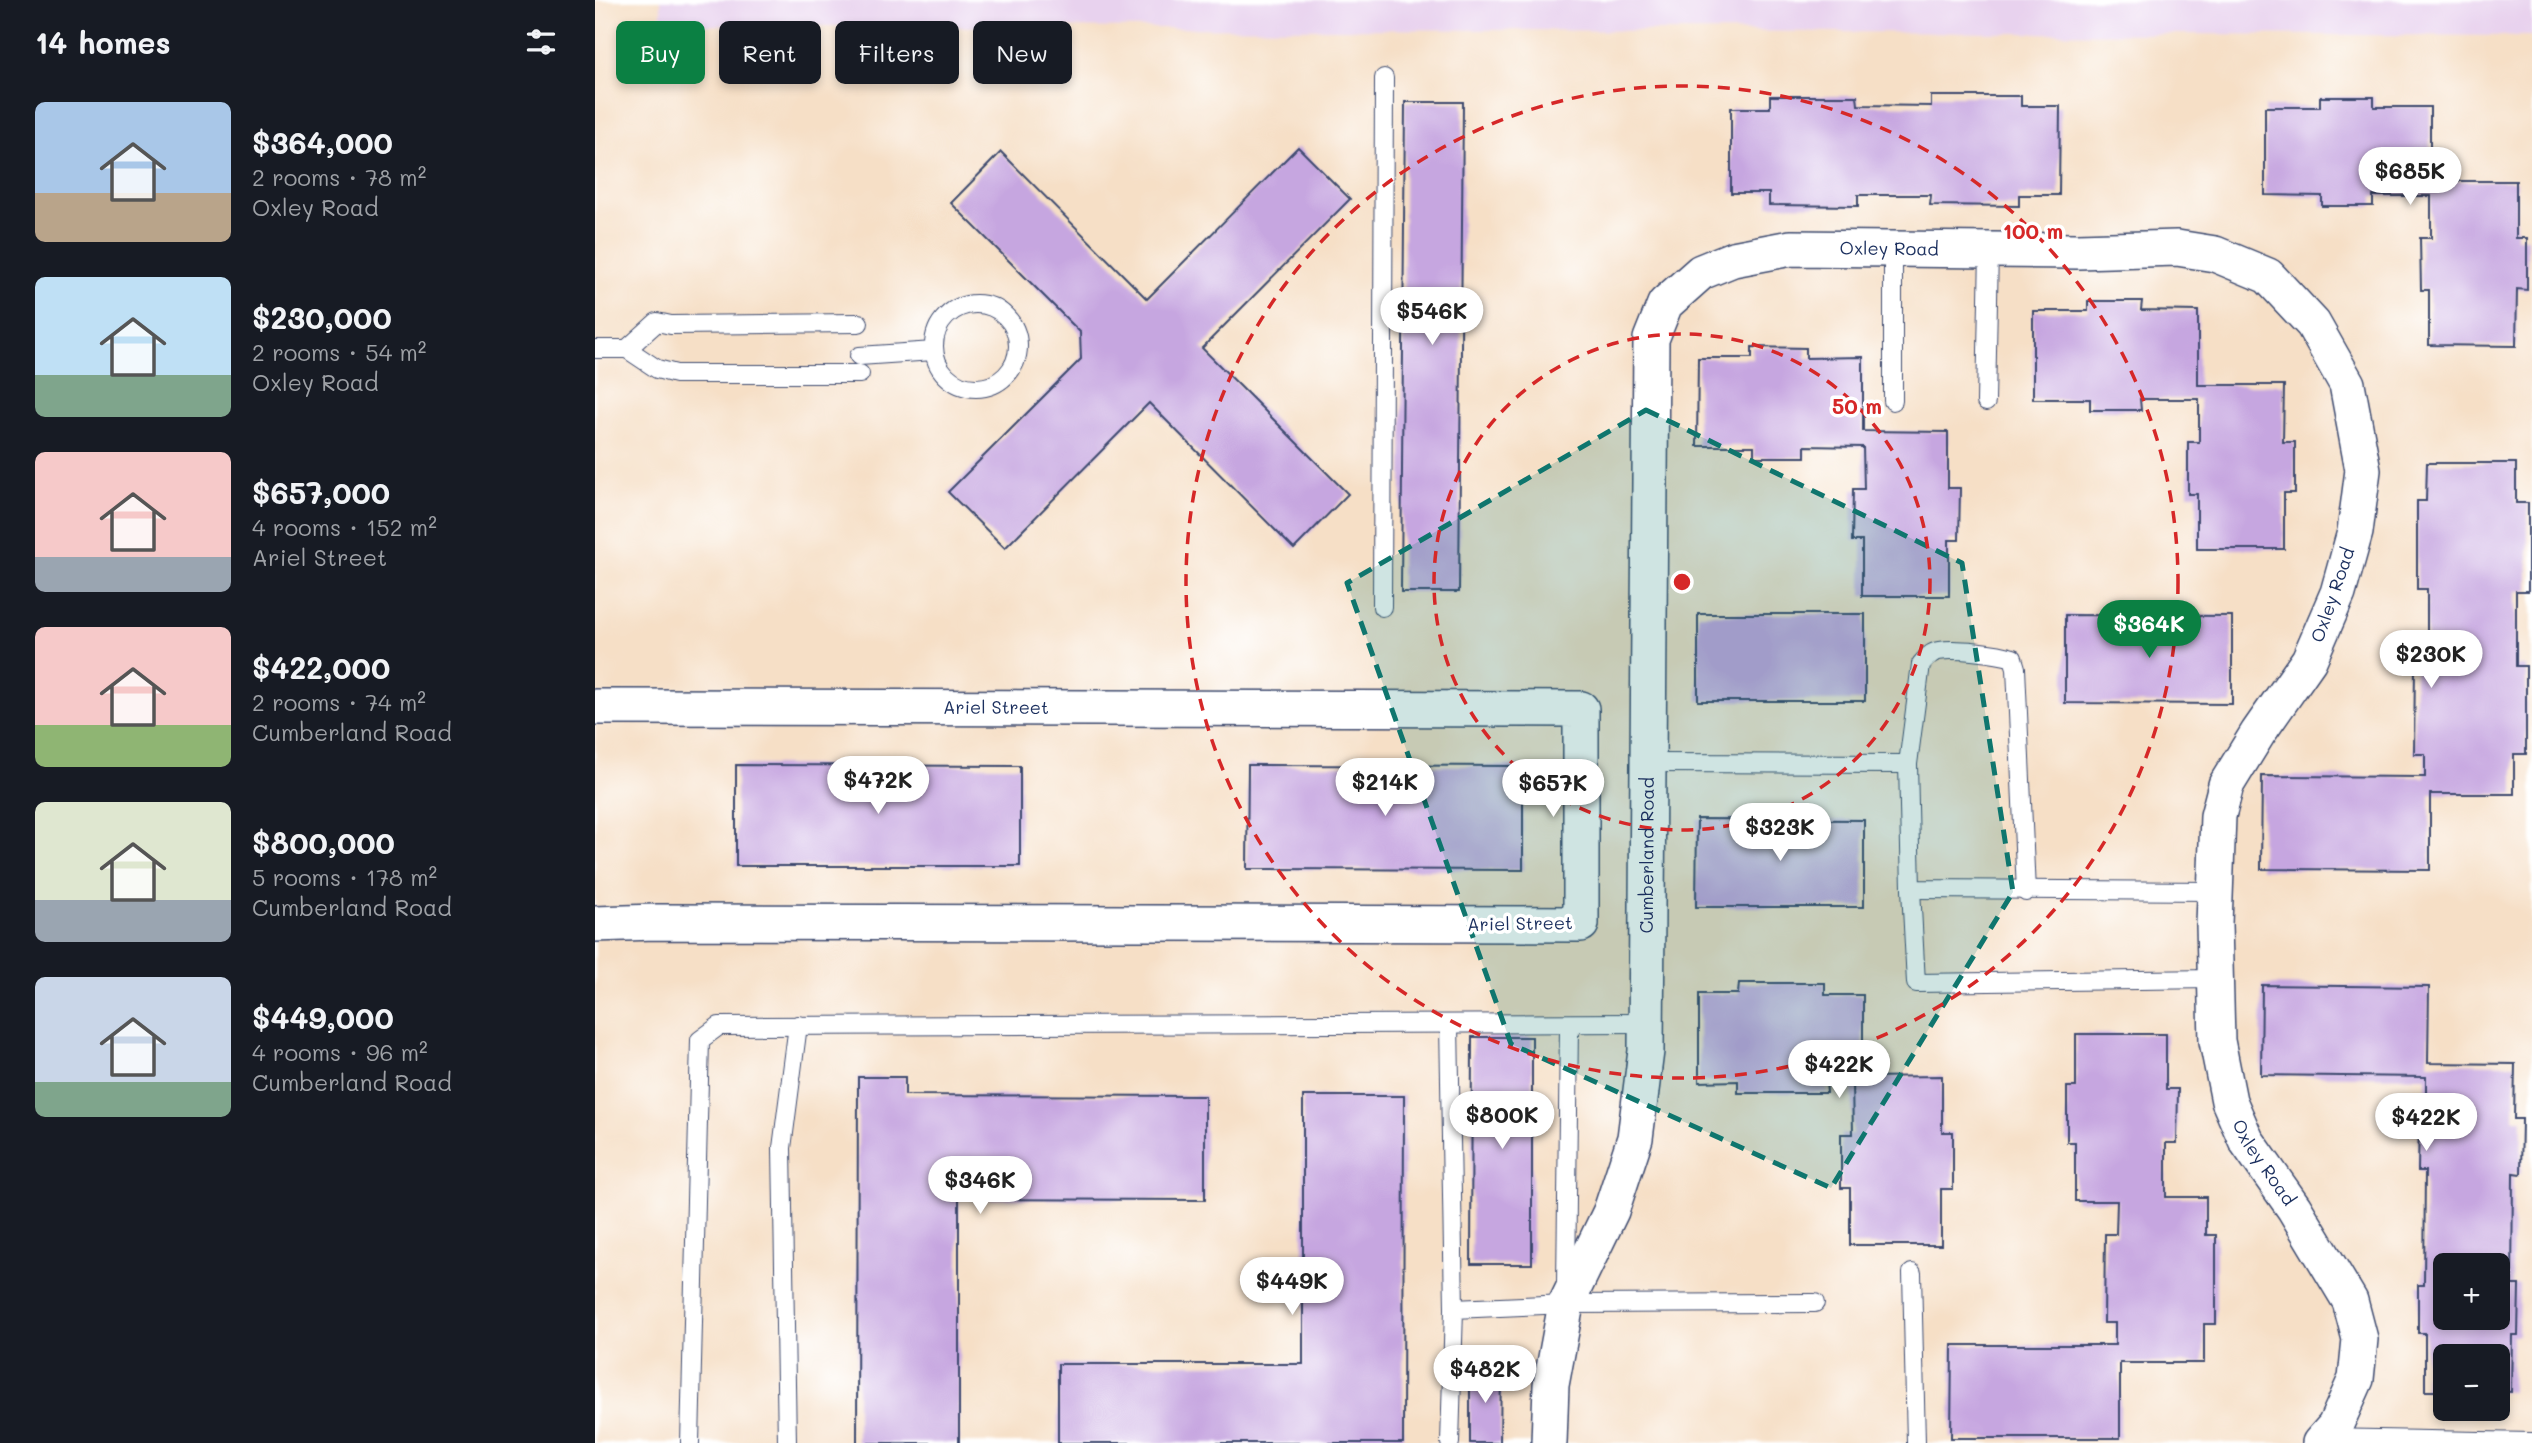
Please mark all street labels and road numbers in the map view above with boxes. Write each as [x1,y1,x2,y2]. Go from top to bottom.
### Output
street label: Oxley Road [1840,236,1939,261]
street label: Oxley Road [2305,544,2360,645]
street label: Ariel Street [943,695,1049,719]
street label: Cumberland Road [1634,777,1659,934]
street label: Ariel Street [1467,910,1573,936]
street label: Oxley Road [2227,1115,2302,1210]

